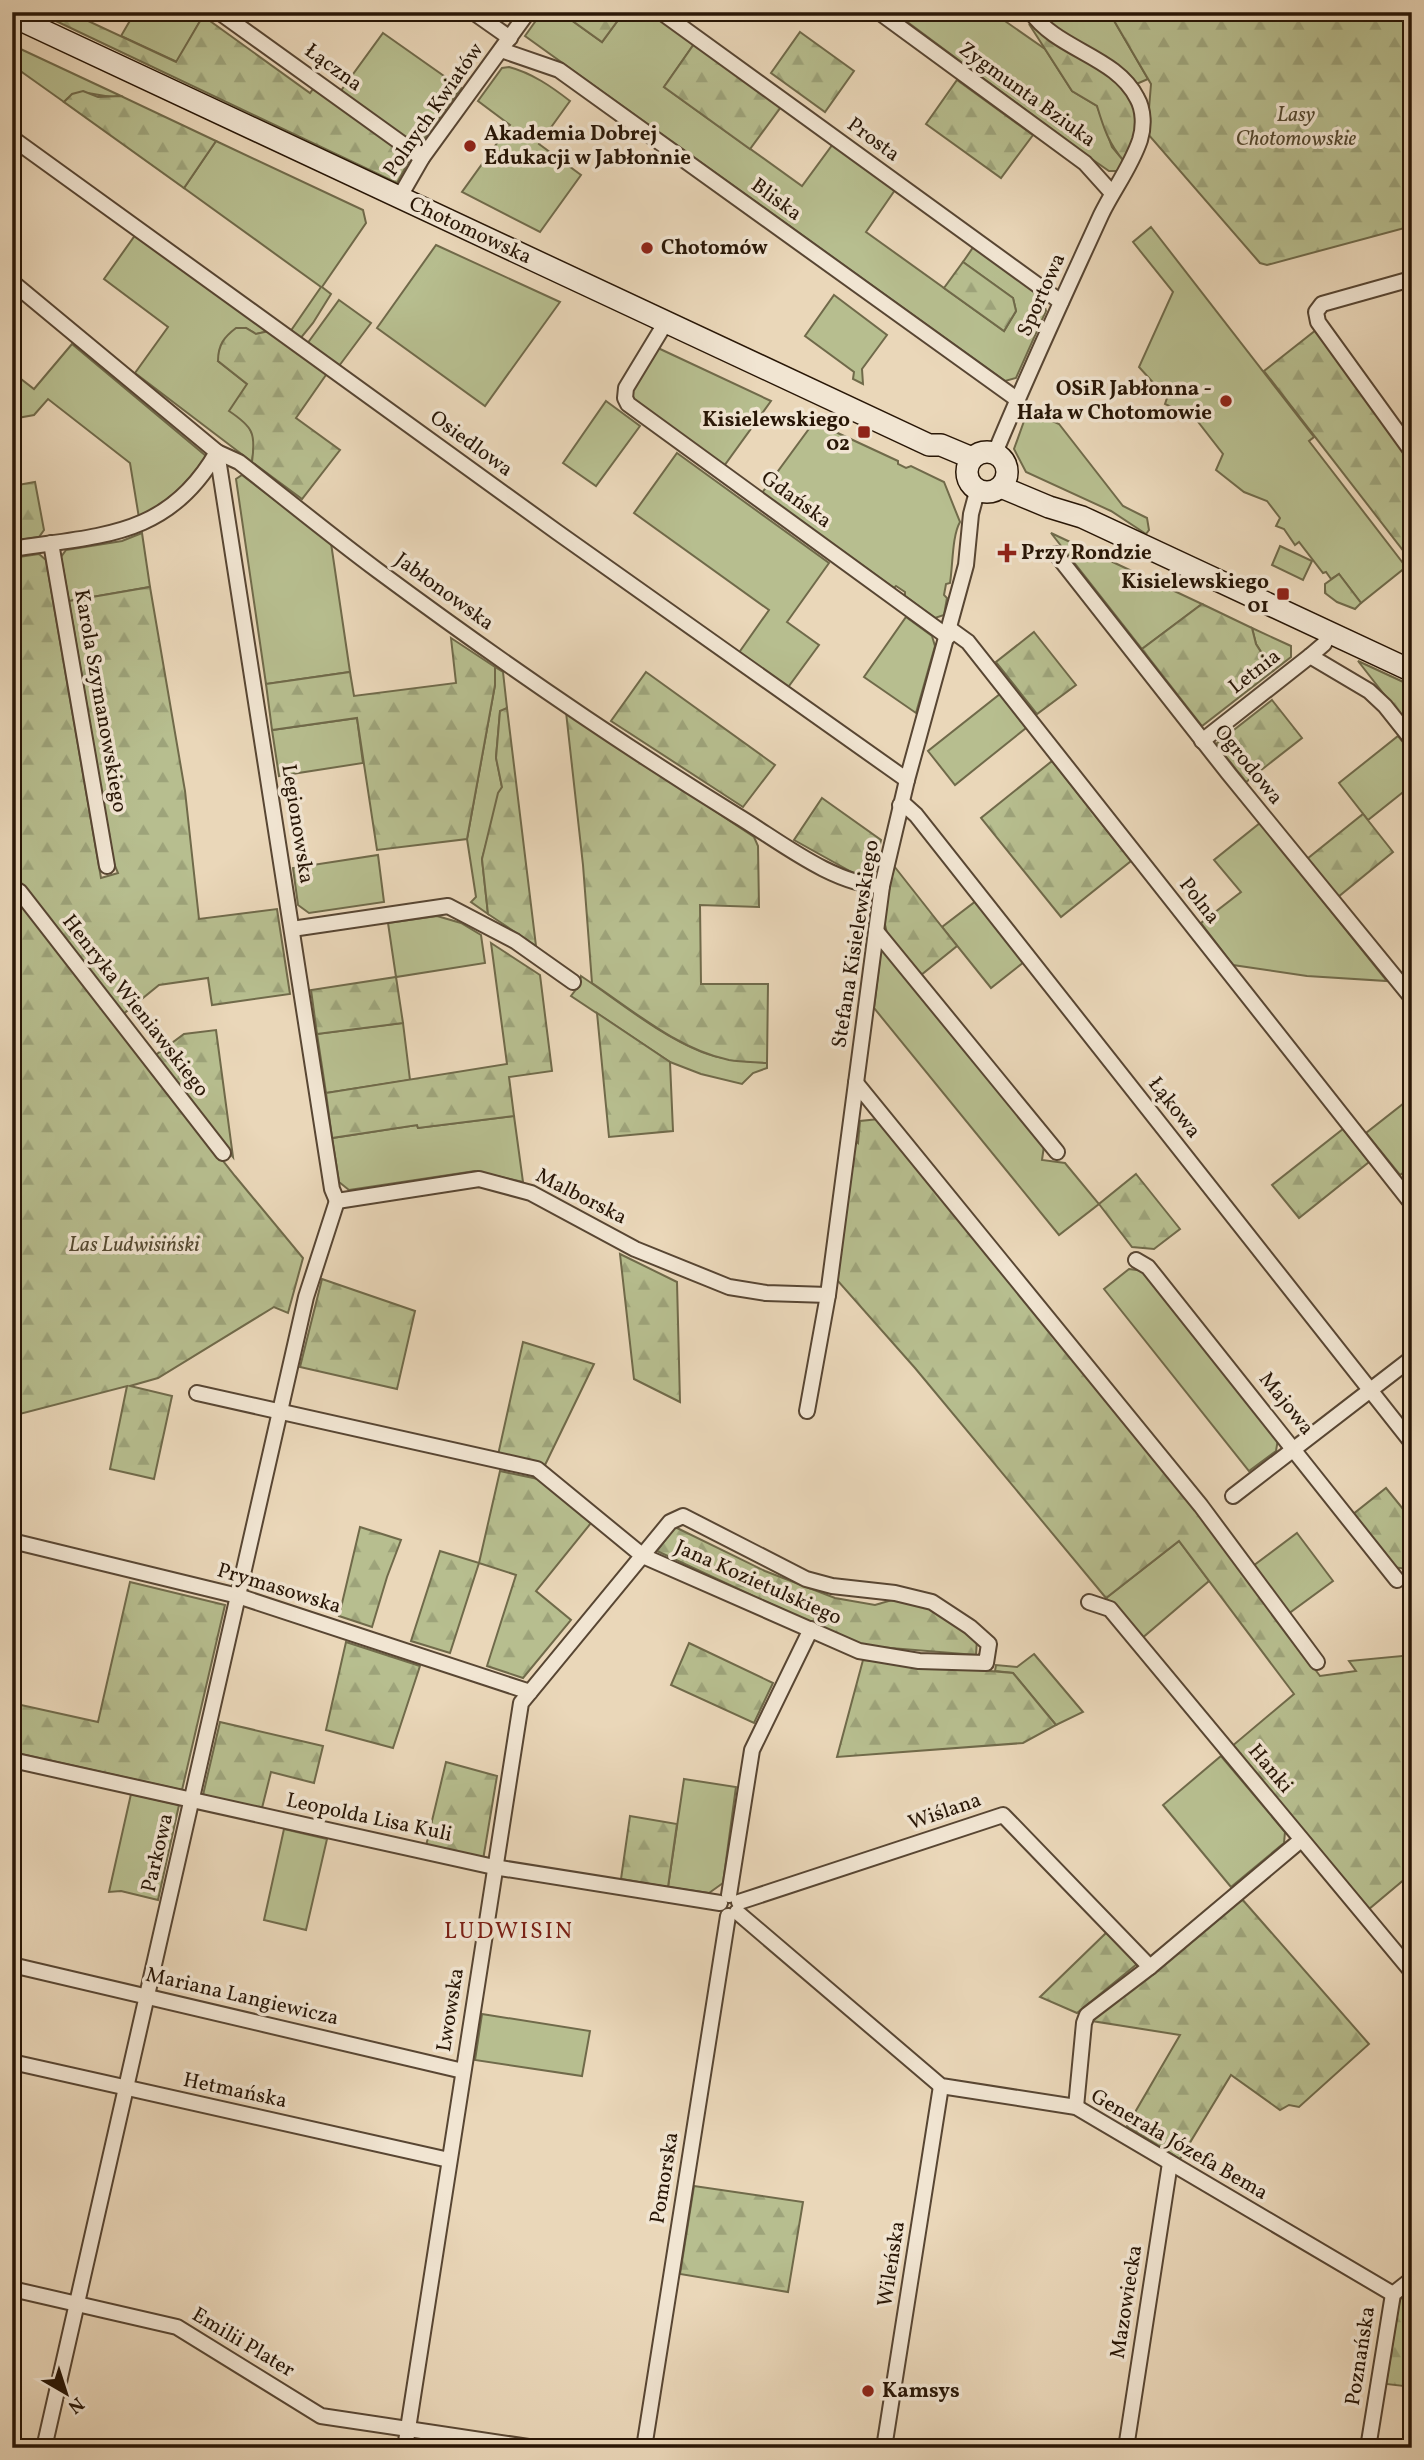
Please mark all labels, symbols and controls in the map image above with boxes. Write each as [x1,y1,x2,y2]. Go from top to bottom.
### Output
street label: Zygmunta Bziuka [953,35,1101,155]
street label: Łączna [298,37,368,99]
street label: Polnych Kwiatów [377,37,491,183]
park label: Lasy Chotomowskie [1236,101,1357,154]
street label: Prosta [841,111,905,169]
place label: Akademia Dobrej Edukacji w Jabłonnie [484,120,691,173]
marker: Akademia Dobrej Edukacji w Jabłonnie [462,138,478,154]
street label: Bliska [745,172,807,228]
street label: Chotomowska [404,190,536,272]
place label: Chotomów [661,234,768,263]
marker: Chotomów [639,240,655,256]
street label: Sportowa [1011,249,1073,341]
place label: OSiR Jabłonna - Hała w Chotomowie [1017,375,1212,428]
marker: OSiR Jabłonna - Hała w Chotomowie [1218,393,1234,409]
street label: Osiedlowa [423,404,519,484]
place label: Kisielewskiego 02 [702,406,850,459]
marker: Kisielewskiego 02 [856,424,872,440]
street label: Gdańska [755,464,837,536]
place label: Przy Rondzie [1021,539,1152,568]
marker: Przy Rondzie [999,545,1015,561]
street label: Jabłonowska [388,546,500,638]
place label: Kisielewskiego 01 [1121,568,1269,621]
marker: Kisielewskiego 01 [1275,586,1291,602]
street label: Karola Szymanowskiego [66,587,134,815]
street label: Letnia [1223,643,1287,701]
street label: Ogrodowa [1207,719,1289,811]
street label: Legionowska [273,762,321,886]
street label: Stefana Kisielewskiego [825,838,887,1050]
street label: Polna [1172,872,1226,930]
street label: Henryka Wieniawskiego [55,909,215,1103]
street label: Łąkowa [1141,1071,1207,1145]
street label: Malborska [530,1162,632,1232]
park label: Las Ludwisiński [69,1231,200,1260]
street label: Majowa [1252,1366,1320,1442]
street label: Jana Kozietulskiego [670,1533,846,1633]
street label: Prymasowska [213,1556,345,1622]
street label: Hanki [1241,1738,1299,1800]
street label: Leopolda Lisa Kuli [283,1786,455,1850]
street label: Wiślana [905,1786,985,1838]
street label: Parkowa [135,1811,181,1895]
district label: LUDWISIN [444,1916,574,1948]
street label: Mariana Langiewicza [143,1961,341,2033]
street label: Lwowska [430,1966,472,2054]
street label: Hetmańska [180,2066,290,2116]
street label: Generała Józefa Bema [1085,2082,1273,2208]
street label: Pomorska [643,2130,687,2226]
street label: Wileńska [871,2219,913,2309]
street label: Mazowiecka [1104,2243,1150,2361]
street label: Emilii Plater [186,2301,300,2385]
street label: Poznańska [1339,2304,1383,2408]
north arrow [32,2358,102,2428]
place label: Kamsys [882,2377,960,2406]
marker: Kamsys [860,2383,876,2399]
text: N [62,2390,89,2419]

